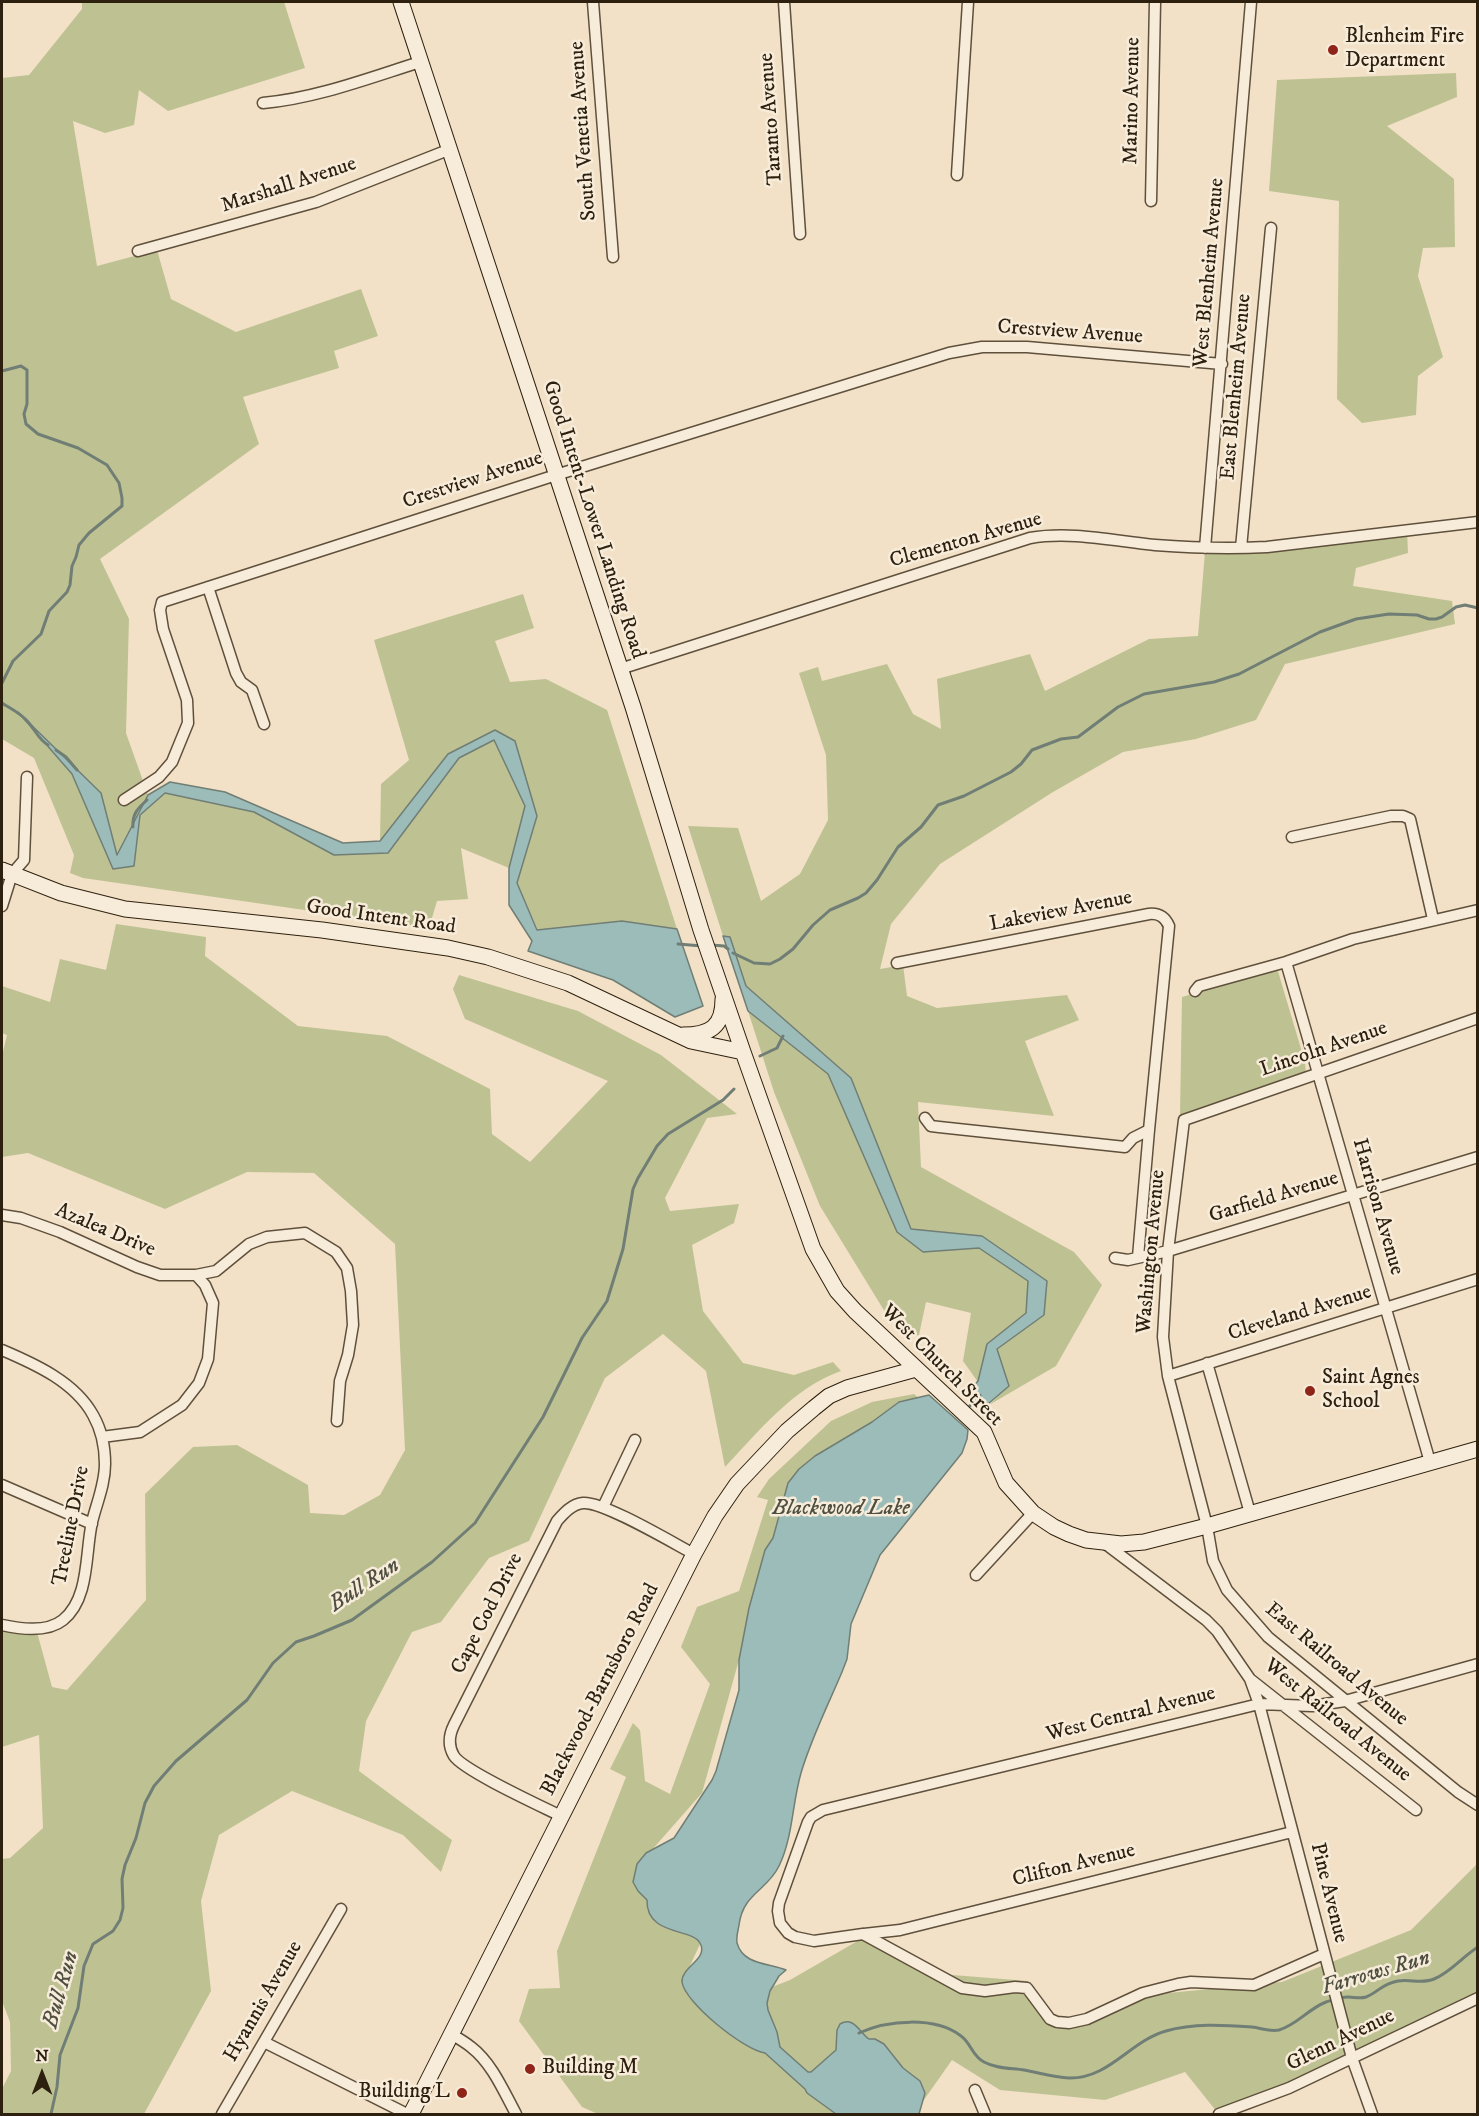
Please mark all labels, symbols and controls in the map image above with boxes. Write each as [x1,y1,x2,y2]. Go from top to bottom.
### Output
place label: Blenheim Fire Department [1345,25,1464,75]
street label: Marino Avenue [1119,37,1147,165]
street label: South Venetia Avenue [565,40,603,222]
marker: Blenheim Fire Department [1326,43,1340,57]
street label: Taranto Avenue [755,52,789,186]
street label: Marshall Avenue [218,152,360,220]
street label: West Blenheim Avenue [1189,177,1231,369]
street label: East Blenheim Avenue [1216,293,1258,481]
street label: Crestview Avenue [996,315,1144,351]
street label: Good Intent-Lower Landing Road [536,378,650,662]
street label: Crestview Avenue [400,446,546,516]
street label: Clementon Avenue [887,507,1045,575]
street label: Lakeview Avenue [988,886,1134,938]
street label: Good Intent Road [305,895,457,941]
street label: Lincoln Avenue [1257,1016,1391,1084]
street label: Harrison Avenue [1345,1136,1409,1278]
street label: Garfield Avenue [1206,1166,1342,1230]
street label: Washington Avenue [1132,1169,1172,1335]
street label: Azalea Drive [51,1199,159,1263]
street label: Cleveland Avenue [1225,1280,1375,1348]
street label: West Church Street [875,1300,1007,1432]
place label: Saint Agnes School [1322,1366,1420,1416]
marker: Saint Agnes School [1303,1384,1317,1398]
street label: Treeline Drive [48,1464,96,1588]
water label: Blackwood Lake [772,1496,910,1522]
street label: Cape Cod Drive [447,1549,529,1679]
water label: Bull Run [325,1554,405,1618]
street label: Blackwood-Barnsboro Road [537,1580,665,1800]
street label: East Railroad Avenue [1259,1598,1413,1732]
street label: West Railroad Avenue [1258,1654,1416,1788]
street label: West Central Avenue [1044,1682,1218,1748]
street label: Clifton Avenue [1010,1839,1138,1893]
street label: Pine Avenue [1303,1840,1353,1946]
street label: Hyannis Avenue [219,1937,309,2067]
water label: Farrows Run [1319,1946,1433,2002]
water label: Bull Run [38,1949,86,2031]
street label: Glenn Avenue [1283,2004,1399,2078]
north arrow [12,2044,72,2104]
text: N [35,2046,49,2066]
place label: Building M [542,2056,638,2082]
marker: Building M [523,2062,537,2076]
place label: Building L [358,2080,450,2106]
marker: Building L [455,2086,469,2100]

